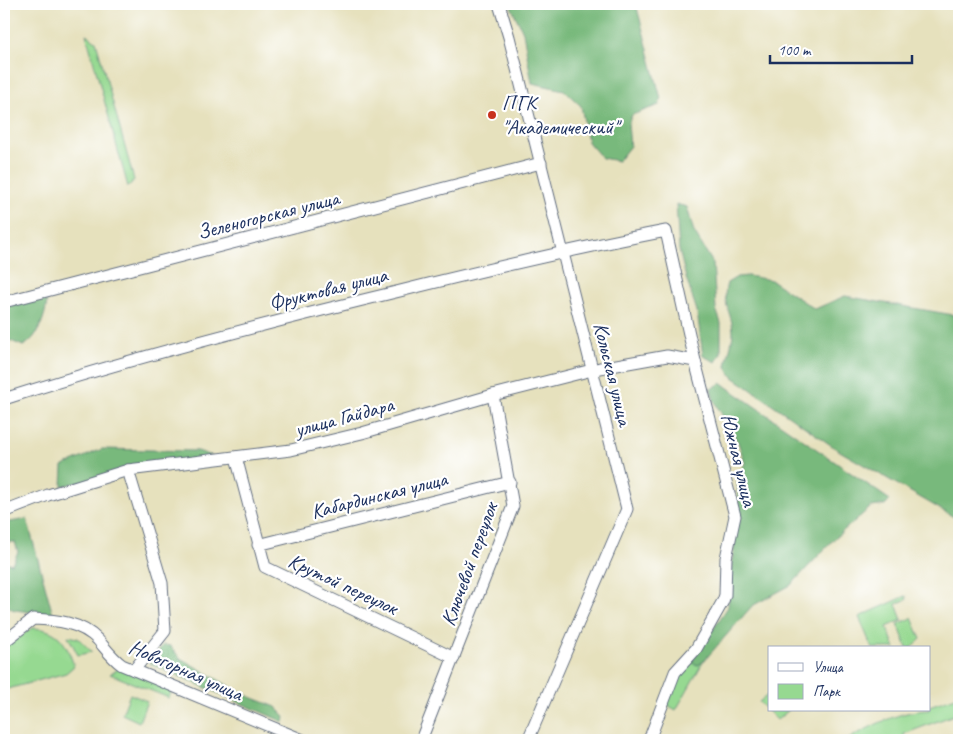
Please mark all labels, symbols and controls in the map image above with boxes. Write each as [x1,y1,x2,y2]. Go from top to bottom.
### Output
scale bar [770,32,913,64]
text: 100 m [778,41,812,60]
place label: ПГК "Академический" [502,90,622,140]
marker: ПГК "Академический" [486,109,498,121]
street label: Зеленогорская улица [194,184,344,245]
street label: Фруктовая улица [266,261,392,316]
street label: Кольская улица [588,320,639,431]
street label: улица Гайдара [290,391,398,443]
street label: Южная улица [715,411,763,510]
street label: Кабардинская улица [308,465,451,524]
street label: Ключевой переулок [435,497,504,629]
street label: Крутой переулок [284,547,404,622]
street label: Новогорная улица [125,633,248,707]
legend [768,646,930,712]
text: Улица [813,658,844,677]
text: Парк [813,682,841,701]

